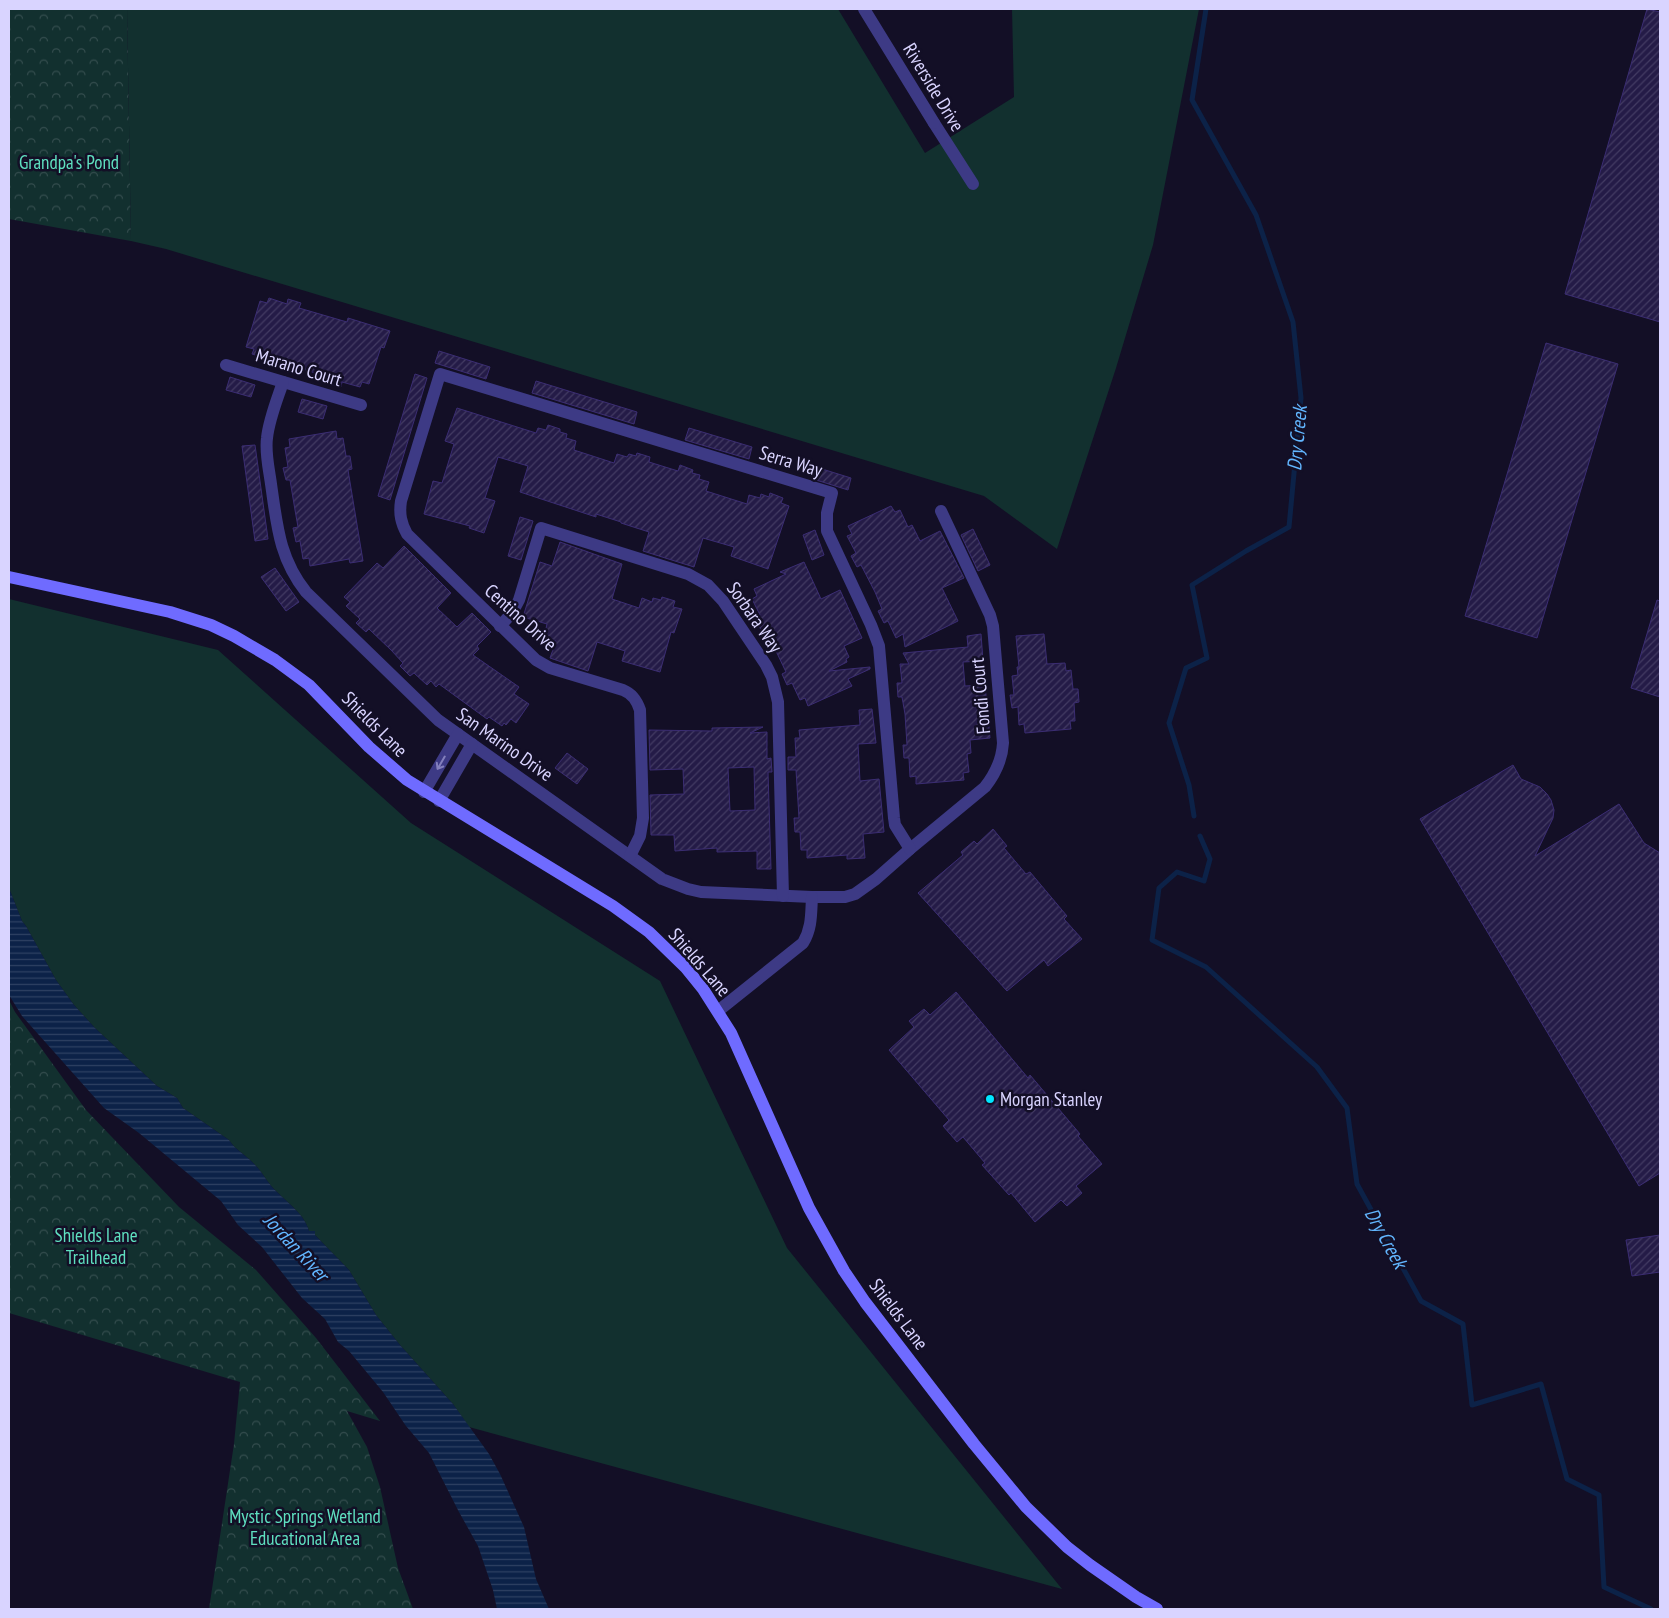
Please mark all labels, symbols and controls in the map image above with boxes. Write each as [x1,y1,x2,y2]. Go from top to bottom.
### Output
street label: Riverside Drive [898,38,970,136]
park label: Grandpa's Pond [19,150,119,174]
street label: Marano Court [253,343,346,392]
water label: Dry Creek [1281,402,1313,472]
street label: Serra Way [757,440,826,482]
street label: Sorbara Way [722,577,788,658]
street label: Centino Drive [480,578,562,656]
street label: Fondi Court [965,656,995,735]
street label: Shields Lane [337,686,413,762]
street label: San Marino Drive [452,702,558,786]
one-way arrow [436,756,446,770]
street label: Shields Lane [664,923,736,1001]
place label: Morgan Stanley [1000,1087,1103,1111]
marker: Morgan Stanley [984,1093,996,1105]
water label: Dry Creek [1359,1203,1414,1275]
water label: Jordan River [257,1207,336,1288]
park label: Shields Lane Trailhead [55,1223,138,1269]
street label: Shields Lane [864,1274,934,1354]
park label: Mystic Springs Wetland Educational Area [229,1504,381,1550]

